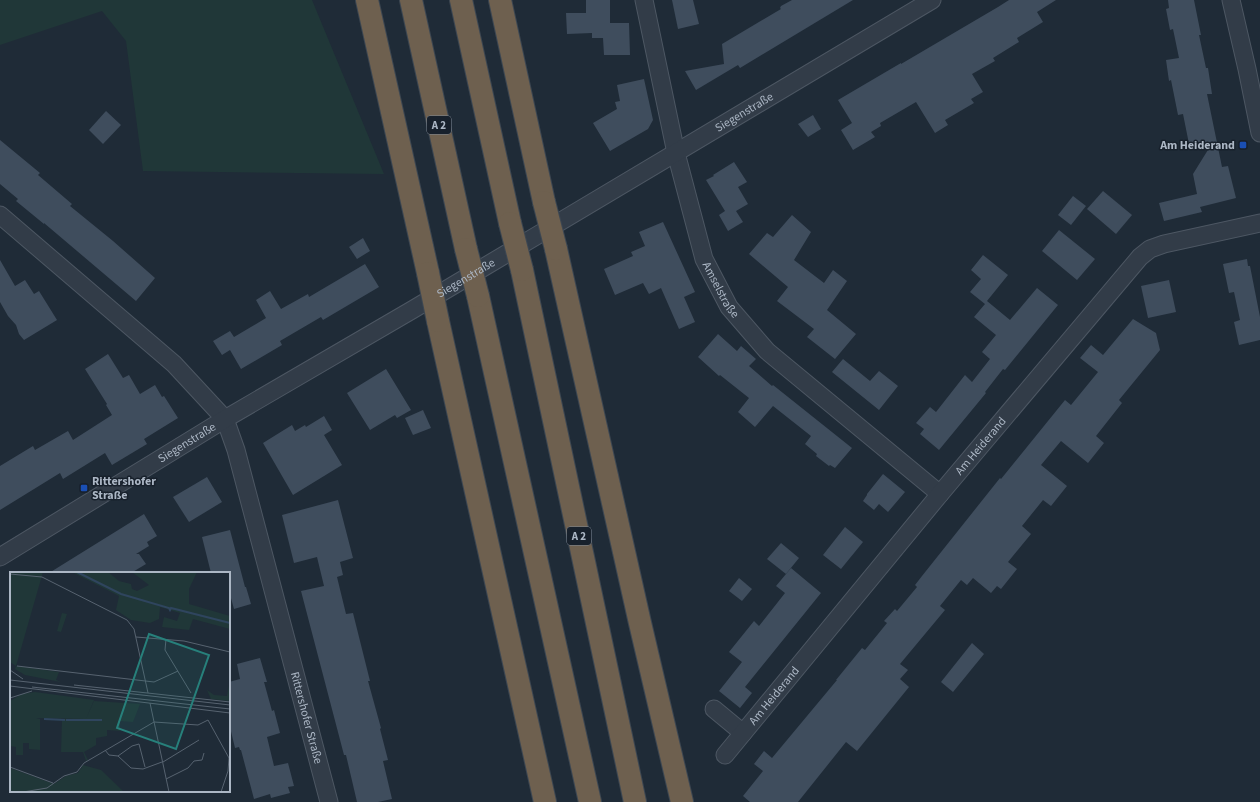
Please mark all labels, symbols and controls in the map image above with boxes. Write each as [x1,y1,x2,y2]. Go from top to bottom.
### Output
street label: Siegenstraße [712,88,777,136]
road number: A 2 [427,116,451,134]
place label: Am Heiderand [1159,137,1235,154]
marker: Am Heiderand [1238,140,1248,150]
street label: Siegenstraße [433,254,498,302]
street label: Amselstraße [698,259,743,322]
street label: Am Heiderand [951,413,1010,479]
street label: Siegenstraße [154,418,219,467]
place label: Rittershofer Straße [92,473,156,504]
marker: Rittershofer Straße [79,483,89,493]
road number: A 2 [567,527,591,545]
inset map [10,572,230,792]
street label: Am Heiderand [745,663,803,729]
street label: Rittershofer Straße [286,670,327,766]

